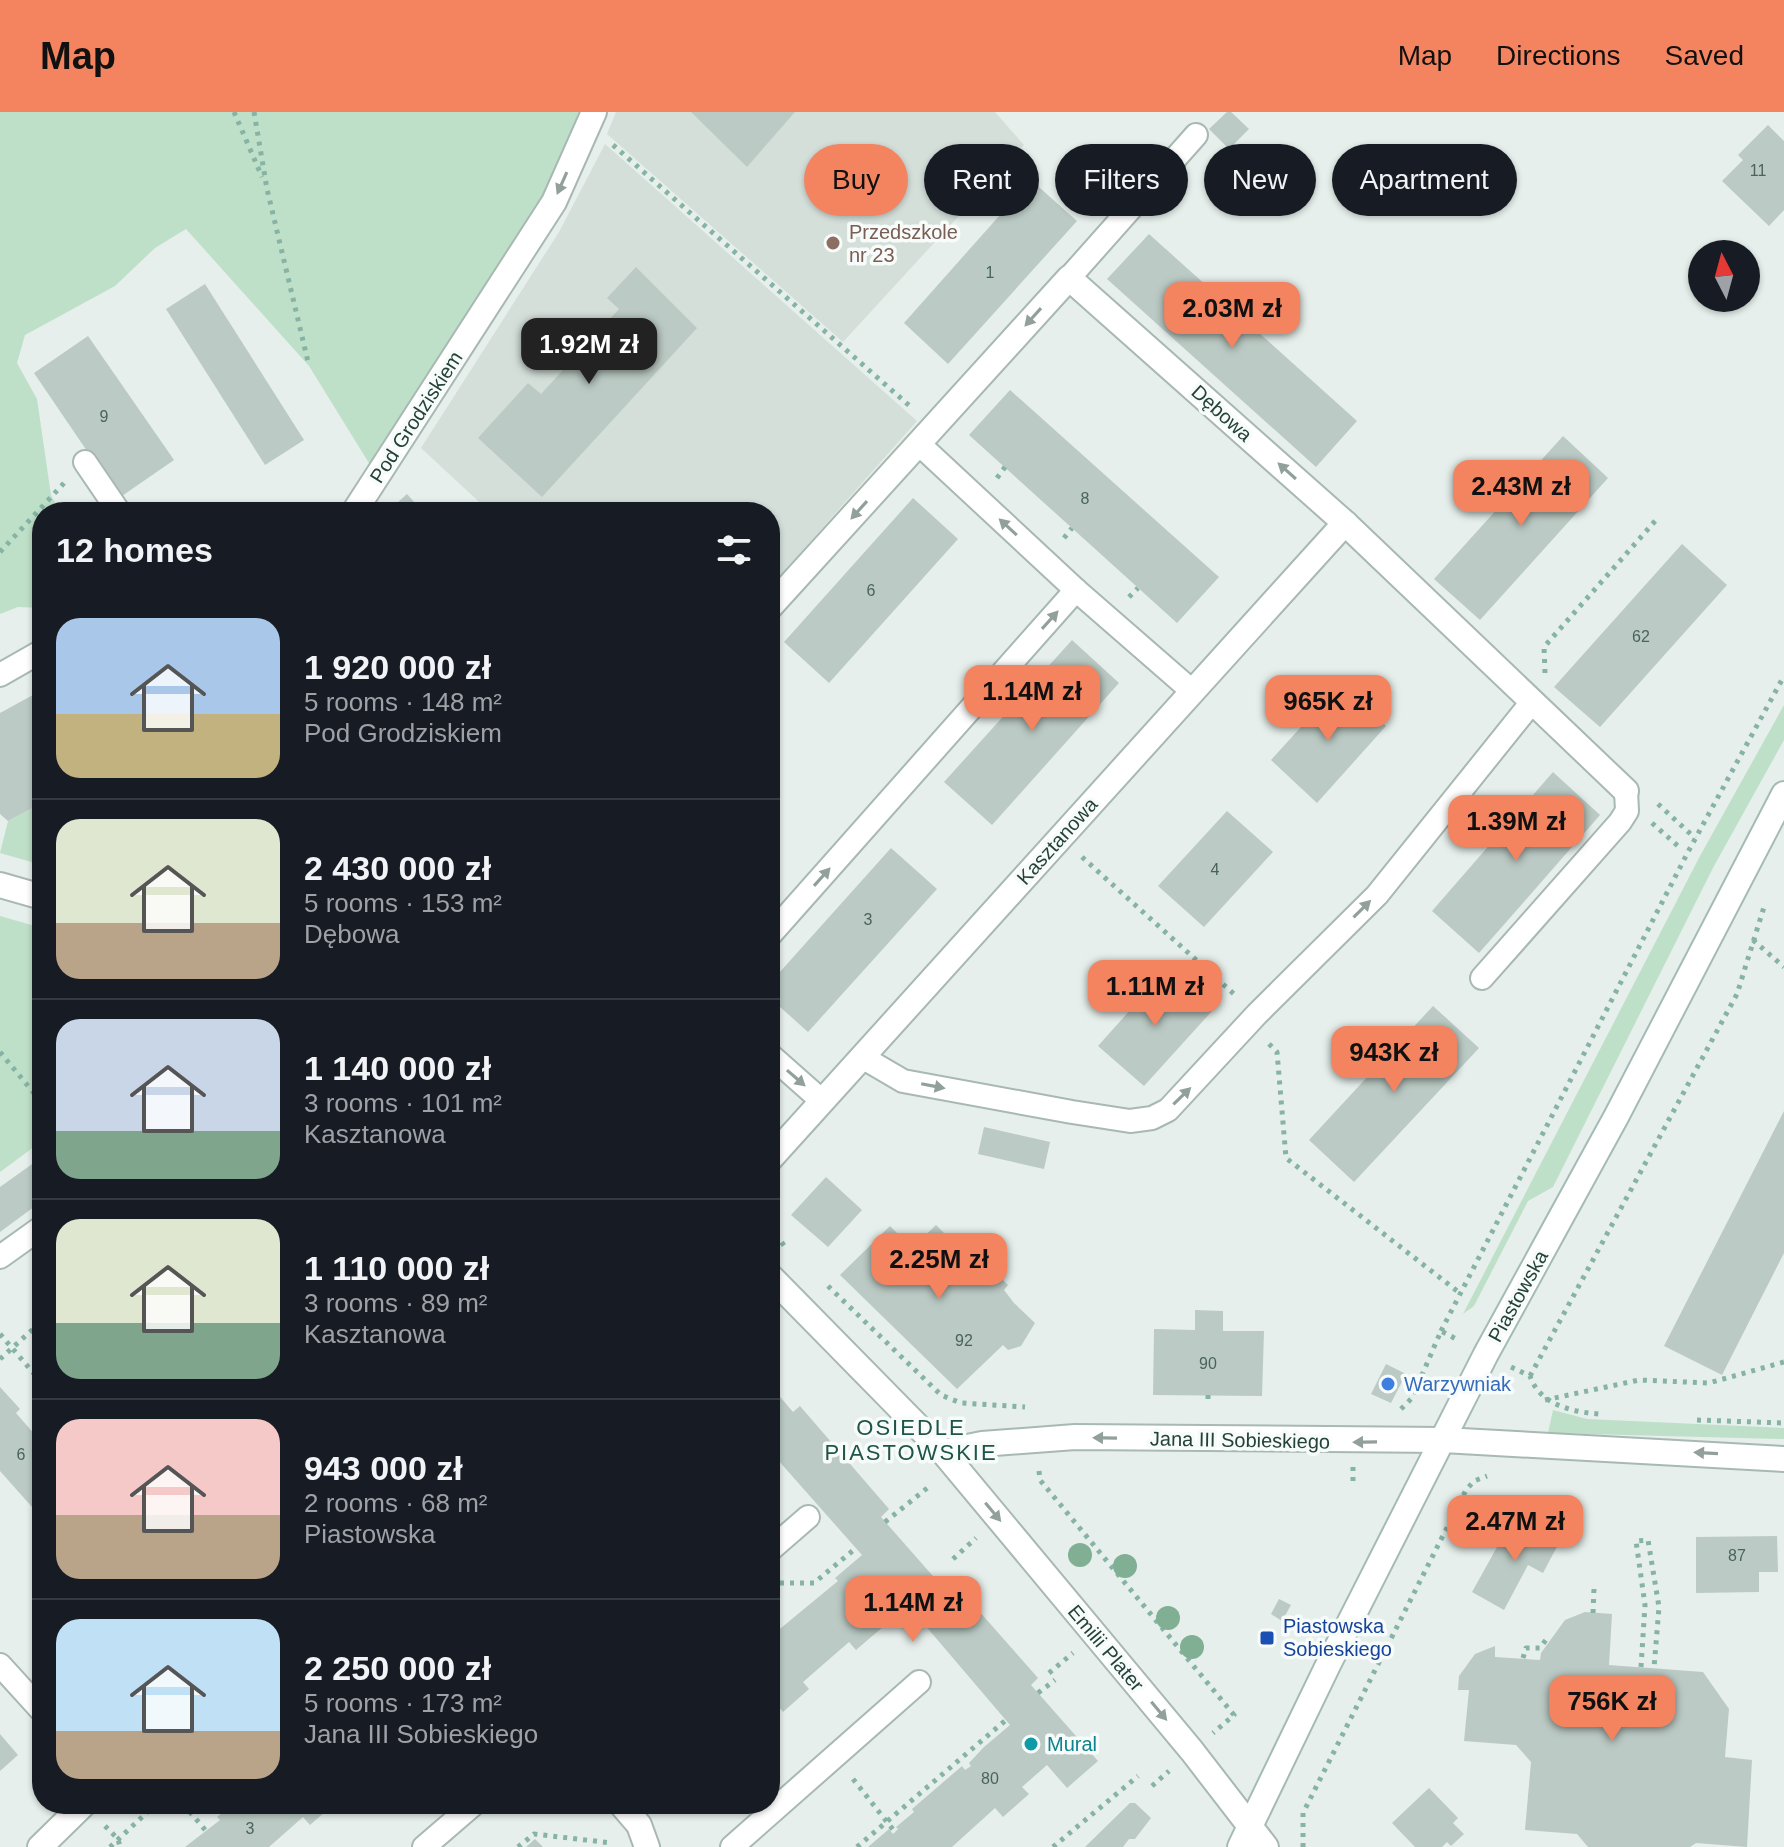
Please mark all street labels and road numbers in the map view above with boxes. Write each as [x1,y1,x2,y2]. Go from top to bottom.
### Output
street label: Pod Grodziskiem [365,347,467,487]
street label: Dębowa [1187,380,1257,446]
street label: Kasztanowa [1012,793,1102,889]
street label: Piastowska [1484,1246,1553,1346]
street label: Jana III Sobieskiego [1150,1427,1330,1453]
street label: Emilii Plater [1064,1600,1149,1696]

